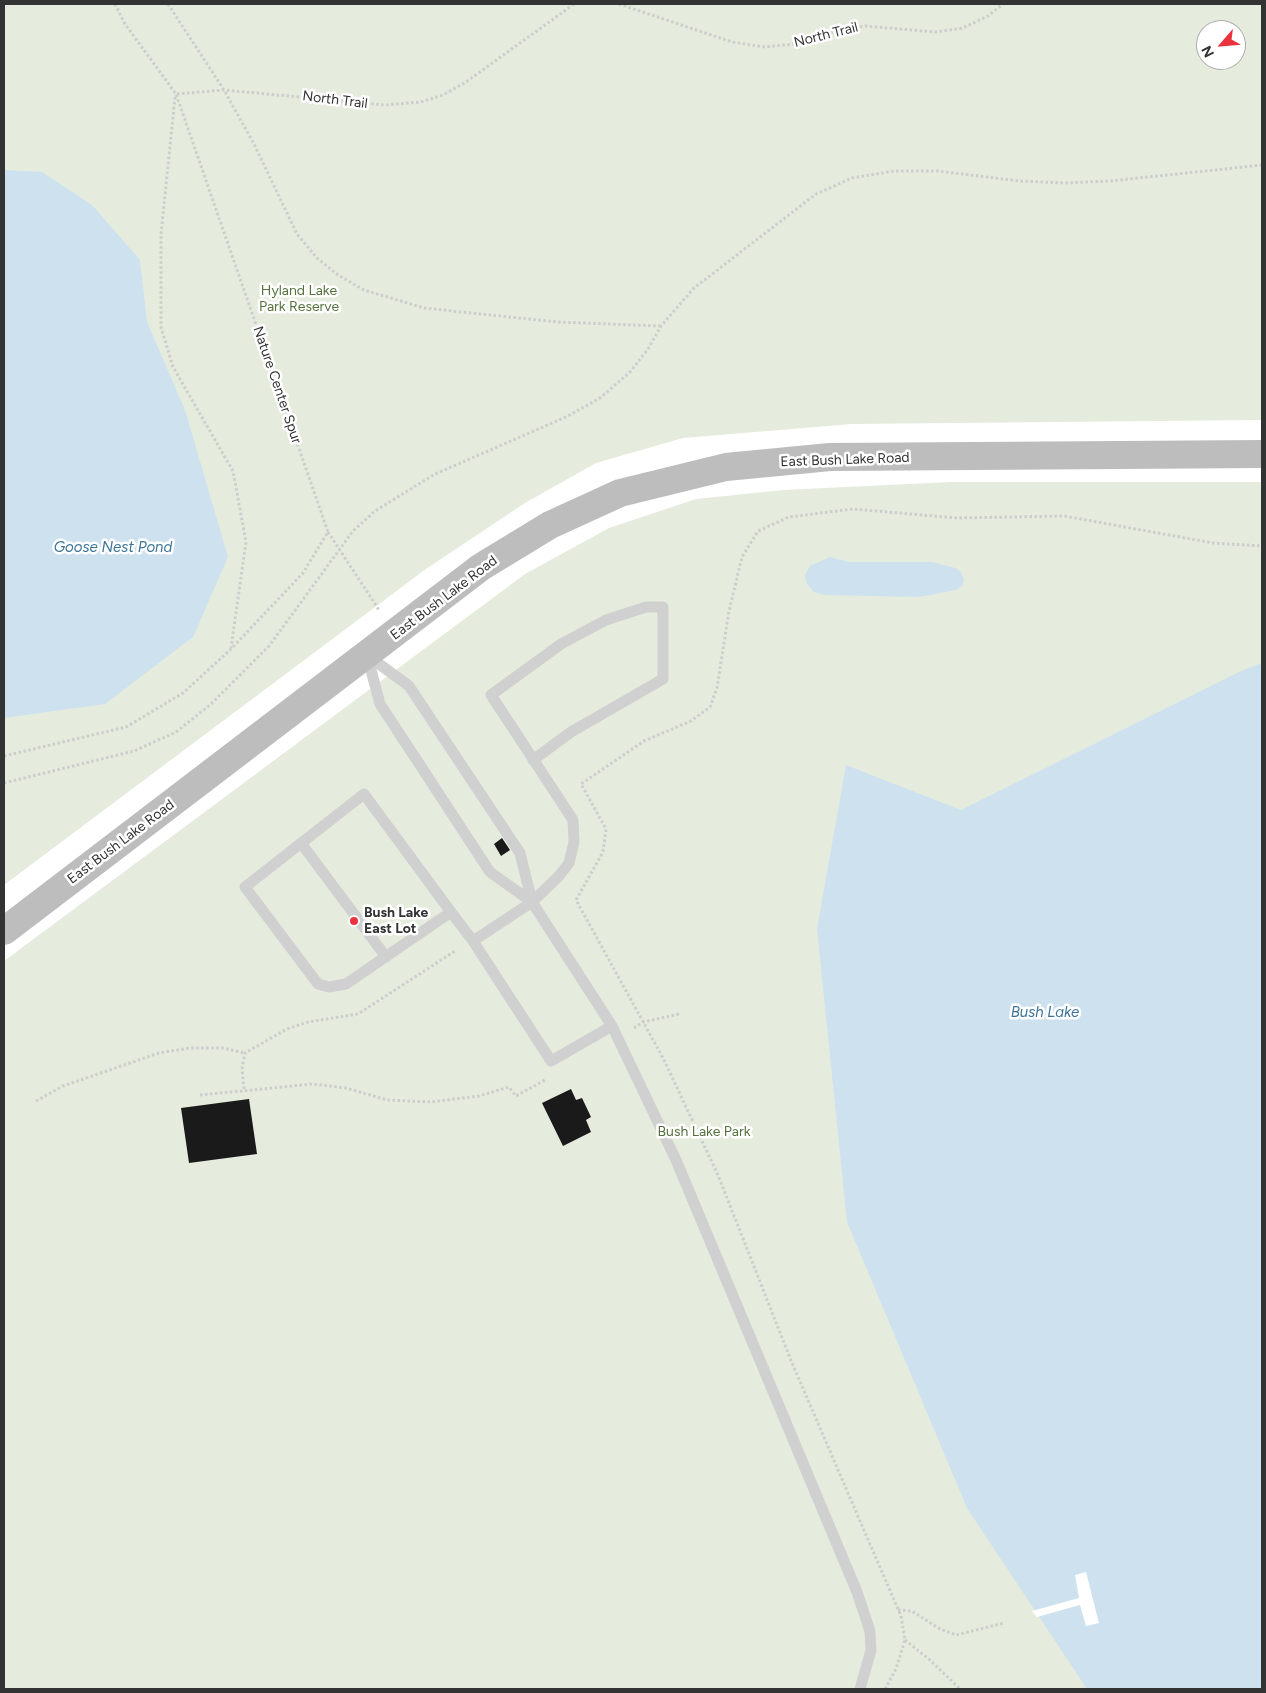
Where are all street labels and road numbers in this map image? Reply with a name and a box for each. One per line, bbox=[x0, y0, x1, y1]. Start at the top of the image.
street label: North Trail bbox=[792, 19, 860, 51]
street label: North Trail bbox=[301, 88, 369, 112]
street label: Nature Center Spur bbox=[249, 324, 305, 446]
street label: East Bush Lake Road bbox=[780, 449, 910, 471]
street label: East Bush Lake Road bbox=[387, 552, 501, 644]
street label: East Bush Lake Road bbox=[64, 796, 178, 888]

